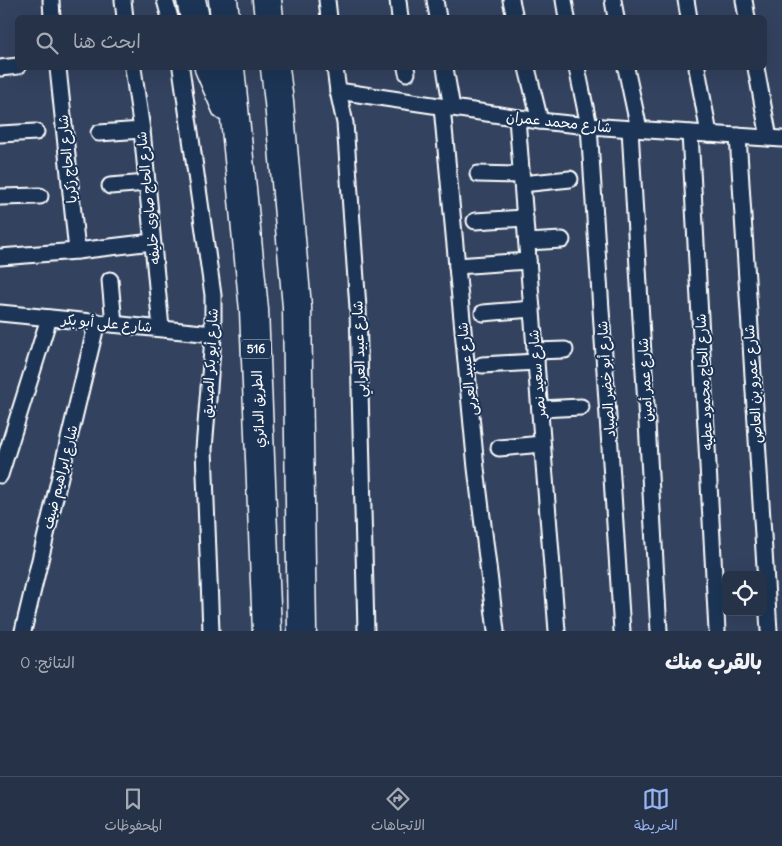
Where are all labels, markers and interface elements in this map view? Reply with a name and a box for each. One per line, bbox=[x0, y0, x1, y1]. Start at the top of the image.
search box bbox=[15, 15, 767, 70]
icon: search bbox=[33, 29, 61, 57]
text: ابحث هنا bbox=[73, 29, 141, 53]
street label: شارع محمد عمران bbox=[505, 108, 613, 137]
street label: شارع الحاج زكريا bbox=[53, 114, 82, 204]
street label: شارع الحاج صاوى خليفه bbox=[132, 130, 165, 265]
street label: شارع عبيد العرابي bbox=[348, 300, 374, 398]
street label: شارع أبو بكر الصديق bbox=[198, 308, 223, 418]
street label: شارع على أبو بكر bbox=[60, 310, 153, 337]
street label: شارع الحاج محمود عطيه bbox=[691, 313, 718, 451]
street label: شارع أبو خضر الصياد bbox=[593, 320, 620, 438]
street label: شارع عبيد العربى bbox=[453, 321, 482, 417]
street label: شارع عمرو بن العاص bbox=[740, 324, 767, 444]
street label: شارع سعيد نصر bbox=[524, 329, 551, 420]
street label: شارع عمر أمين bbox=[634, 337, 657, 422]
road number: 516 bbox=[241, 339, 271, 358]
street label: الطريق الدائري bbox=[248, 370, 270, 448]
street label: شارع ابراهيم ضيف bbox=[38, 423, 84, 531]
map controls bbox=[722, 571, 767, 616]
button: locate bbox=[722, 571, 767, 616]
text: بالقرب منك bbox=[665, 648, 762, 675]
text: النتائج: 0 bbox=[20, 652, 75, 672]
tab: المحفوظات bbox=[104, 785, 162, 838]
tab: الاتجاهات bbox=[371, 785, 425, 838]
tab: الخريطة bbox=[634, 785, 678, 838]

